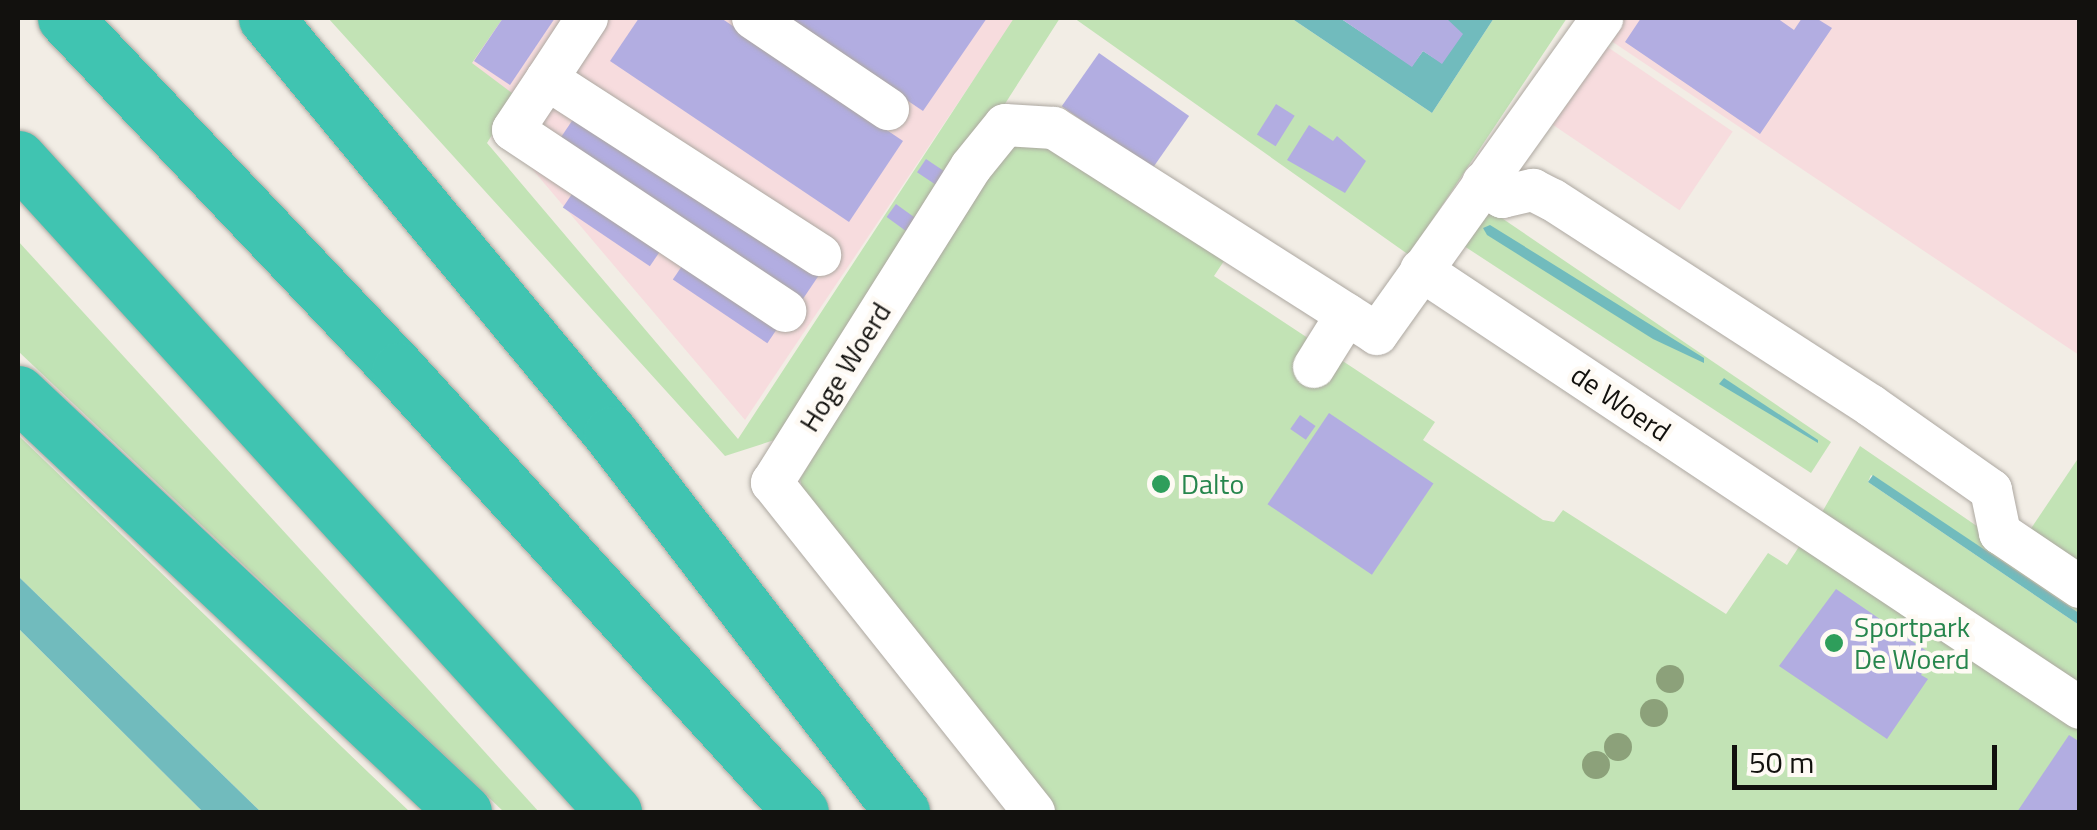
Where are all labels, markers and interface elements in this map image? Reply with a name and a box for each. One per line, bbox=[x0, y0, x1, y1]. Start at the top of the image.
street label: Hoge Woerd bbox=[792, 296, 898, 438]
street label: de Woerd bbox=[1565, 358, 1677, 448]
place label: Dalto bbox=[1181, 467, 1244, 501]
marker: Dalto bbox=[1150, 473, 1172, 495]
place label: Sportpark De Woerd bbox=[1854, 610, 1970, 676]
marker: Sportpark De Woerd bbox=[1823, 632, 1845, 654]
scale bar bbox=[1737, 725, 2002, 787]
text: 50 m bbox=[1749, 739, 1814, 785]

